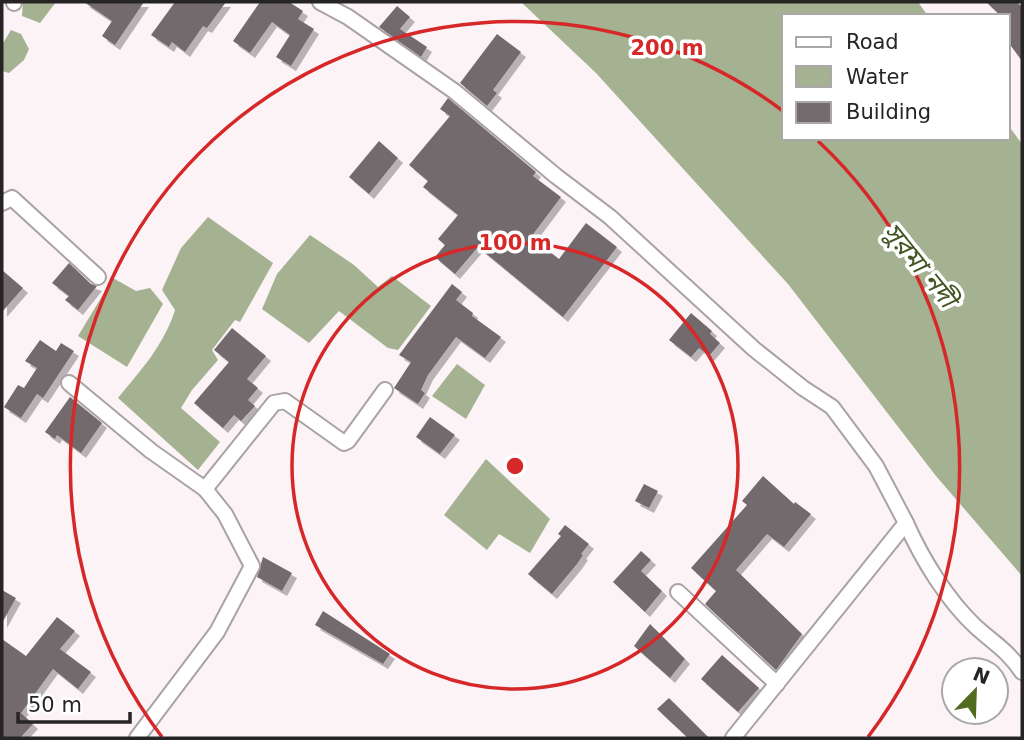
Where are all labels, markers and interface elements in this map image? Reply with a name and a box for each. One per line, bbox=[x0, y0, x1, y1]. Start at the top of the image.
legend bbox=[782, 14, 1010, 140]
text: Road bbox=[846, 30, 899, 54]
text: 200 m bbox=[630, 36, 704, 60]
text: Water bbox=[846, 65, 908, 89]
text: Building bbox=[846, 100, 931, 124]
water label: সুরমা নদী bbox=[877, 217, 966, 317]
text: 100 m bbox=[478, 231, 552, 255]
centre of rings bbox=[503, 454, 527, 478]
north arrow bbox=[940, 656, 1010, 726]
text: N bbox=[970, 662, 993, 689]
scale bar bbox=[18, 680, 130, 724]
text: 50 m bbox=[28, 693, 82, 717]

